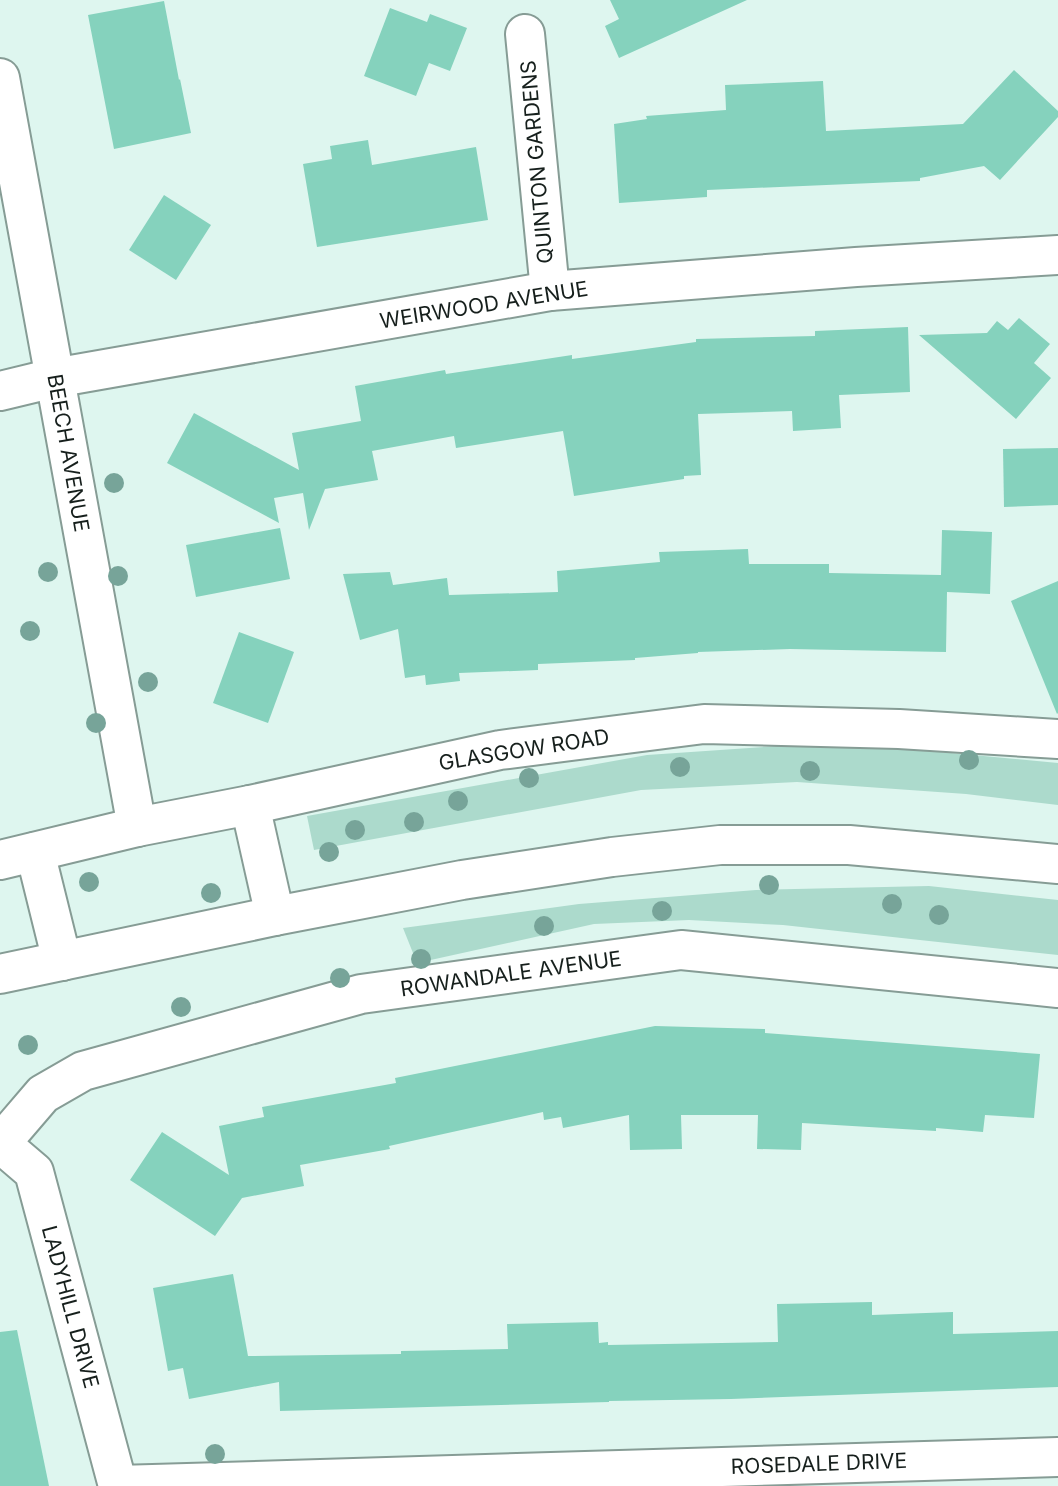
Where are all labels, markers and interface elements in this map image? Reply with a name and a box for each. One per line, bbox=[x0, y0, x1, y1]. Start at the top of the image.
street label: QUINTON GARDENS bbox=[515, 59, 558, 265]
street label: WEIRWOOD AVENUE bbox=[378, 276, 590, 333]
street label: BEECH AVENUE bbox=[42, 372, 95, 534]
street label: GLASGOW ROAD bbox=[437, 724, 611, 775]
street label: ROWANDALE AVENUE bbox=[399, 946, 623, 1001]
street label: LADYHILL DRIVE bbox=[37, 1223, 104, 1391]
street label: ROSEDALE DRIVE bbox=[730, 1448, 908, 1479]

